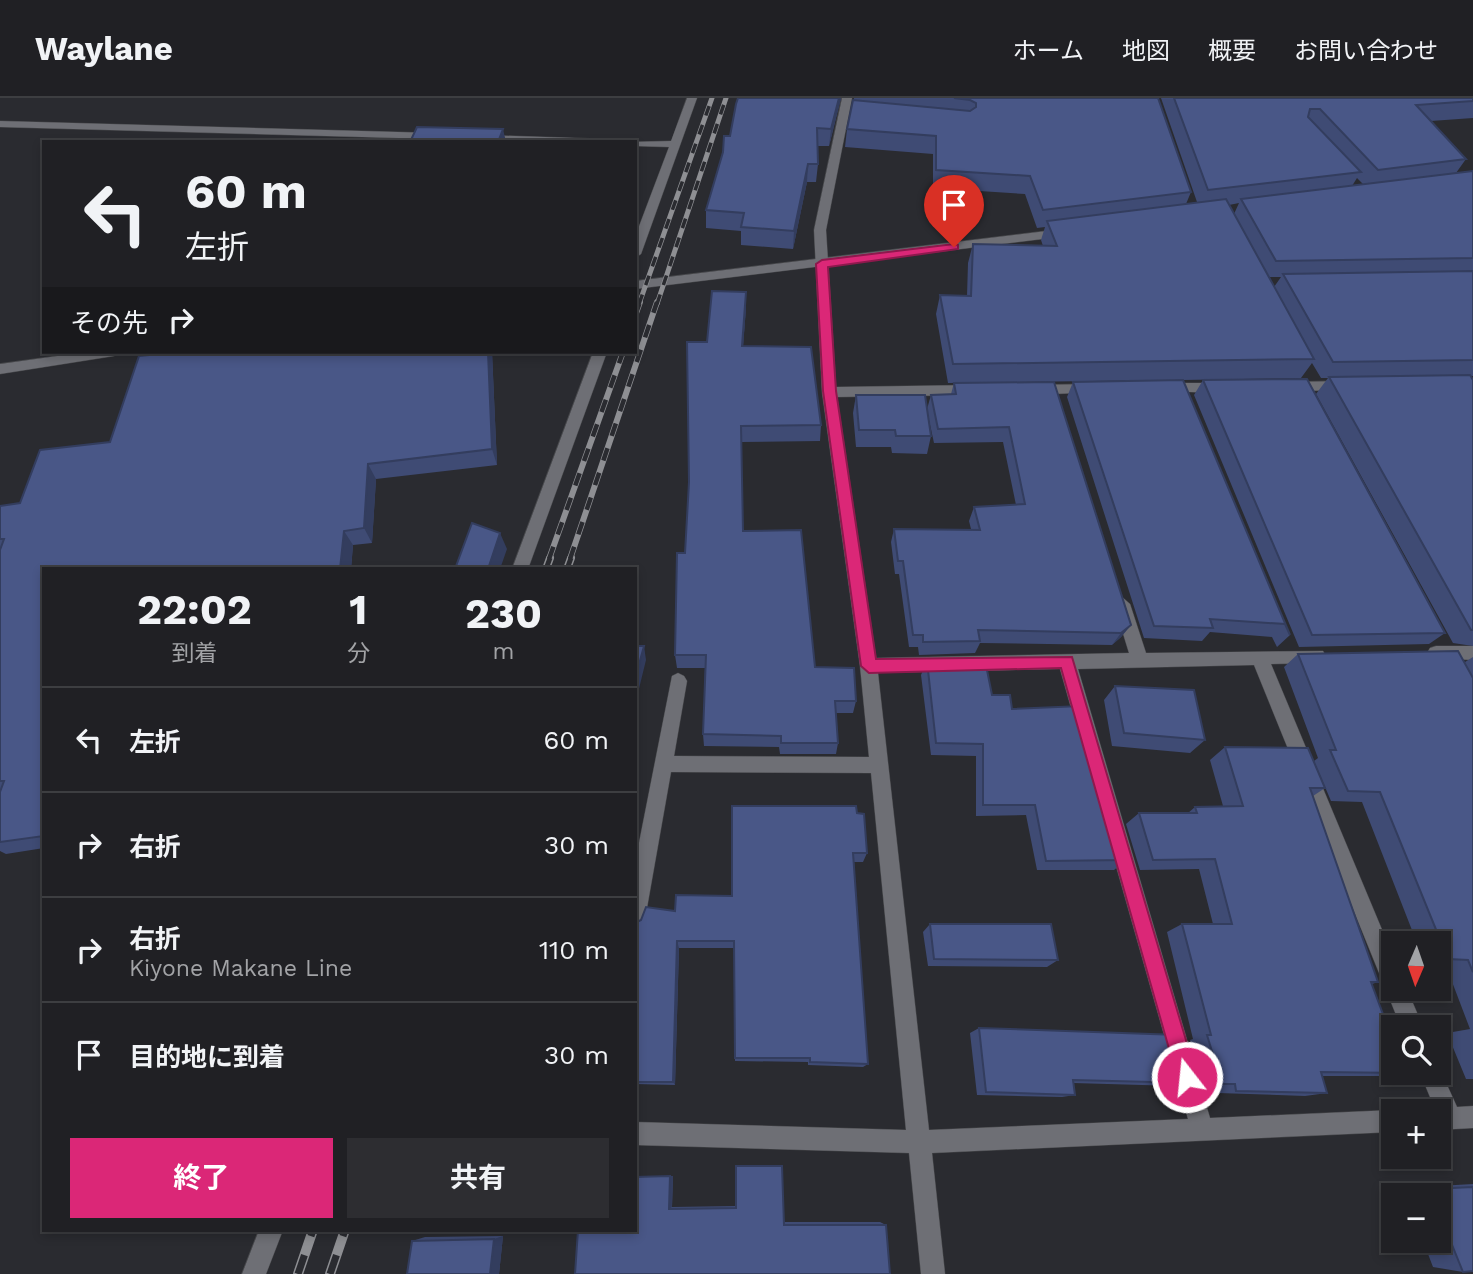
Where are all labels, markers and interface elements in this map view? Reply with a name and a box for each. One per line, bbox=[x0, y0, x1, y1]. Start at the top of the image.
text: Waylane bbox=[35, 29, 173, 68]
text: ホーム bbox=[1013, 37, 1084, 65]
text: 地図 bbox=[1122, 37, 1170, 65]
text: 概要 bbox=[1208, 37, 1256, 65]
text: お問い合わせ bbox=[1294, 37, 1438, 65]
text: 60 m bbox=[185, 162, 307, 220]
icon: left bbox=[70, 168, 161, 259]
pin bbox=[924, 175, 984, 247]
icon: arrive bbox=[935, 186, 973, 224]
text: 左折 bbox=[185, 228, 249, 266]
icon: right bbox=[162, 301, 200, 339]
text: その先 bbox=[70, 308, 148, 338]
text: 22:02 bbox=[137, 585, 252, 634]
text: 1 bbox=[349, 585, 367, 634]
text: 230 bbox=[465, 589, 542, 638]
text: m bbox=[492, 638, 514, 665]
text: 到着 bbox=[171, 640, 217, 667]
text: 分 bbox=[347, 640, 370, 667]
icon: left bbox=[70, 721, 108, 759]
text: 60 m bbox=[543, 725, 609, 755]
text: 左折 bbox=[129, 727, 181, 757]
icon: right bbox=[70, 826, 108, 864]
text: 30 m bbox=[544, 830, 609, 860]
text: 右折 bbox=[129, 832, 181, 862]
text: 右折 bbox=[129, 924, 181, 954]
icon: right bbox=[70, 931, 108, 969]
north arrow bbox=[1381, 931, 1451, 1001]
map controls bbox=[1381, 931, 1451, 1253]
text: 110 m bbox=[539, 935, 609, 965]
text: Kiyone Makane Line bbox=[129, 955, 352, 982]
button: search bbox=[1381, 1015, 1451, 1085]
icon: arrive bbox=[70, 1036, 108, 1074]
text: 30 m bbox=[544, 1040, 609, 1070]
position arrow bbox=[1150, 1040, 1224, 1114]
text: 目的地に到着 bbox=[129, 1042, 285, 1072]
button: + bbox=[1381, 1099, 1451, 1169]
button: 終了 bbox=[70, 1138, 333, 1218]
button: 共有 bbox=[347, 1138, 609, 1218]
button: − bbox=[1381, 1183, 1451, 1253]

